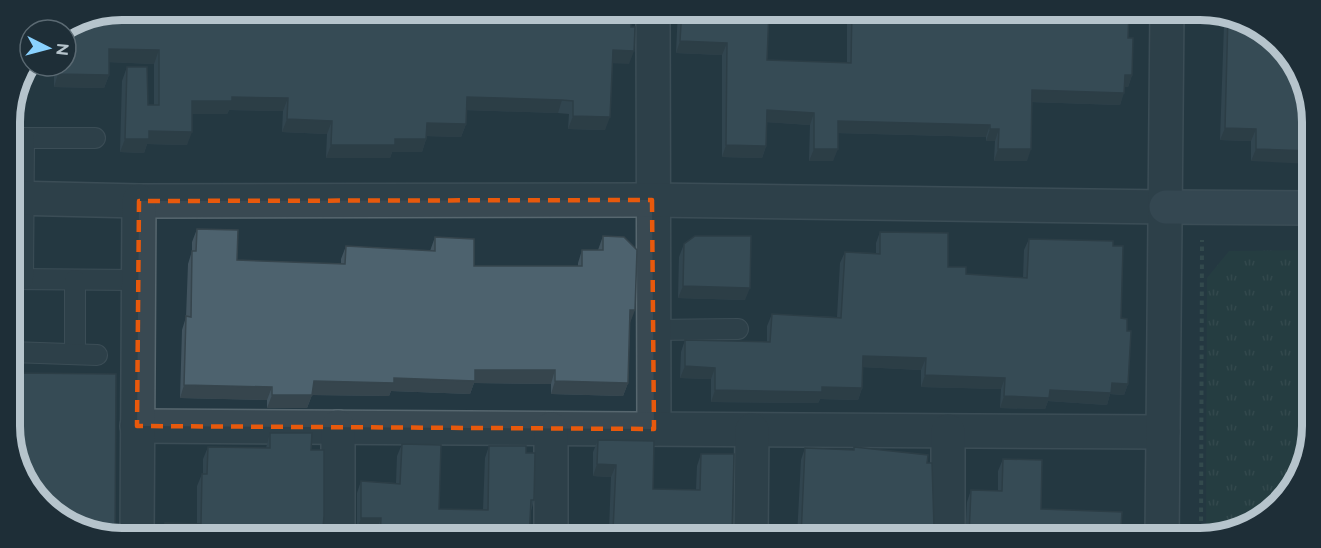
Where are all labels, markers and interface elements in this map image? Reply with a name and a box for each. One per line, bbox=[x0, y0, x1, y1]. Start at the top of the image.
north arrow bbox=[18, 18, 78, 78]
text: N bbox=[52, 42, 73, 57]

